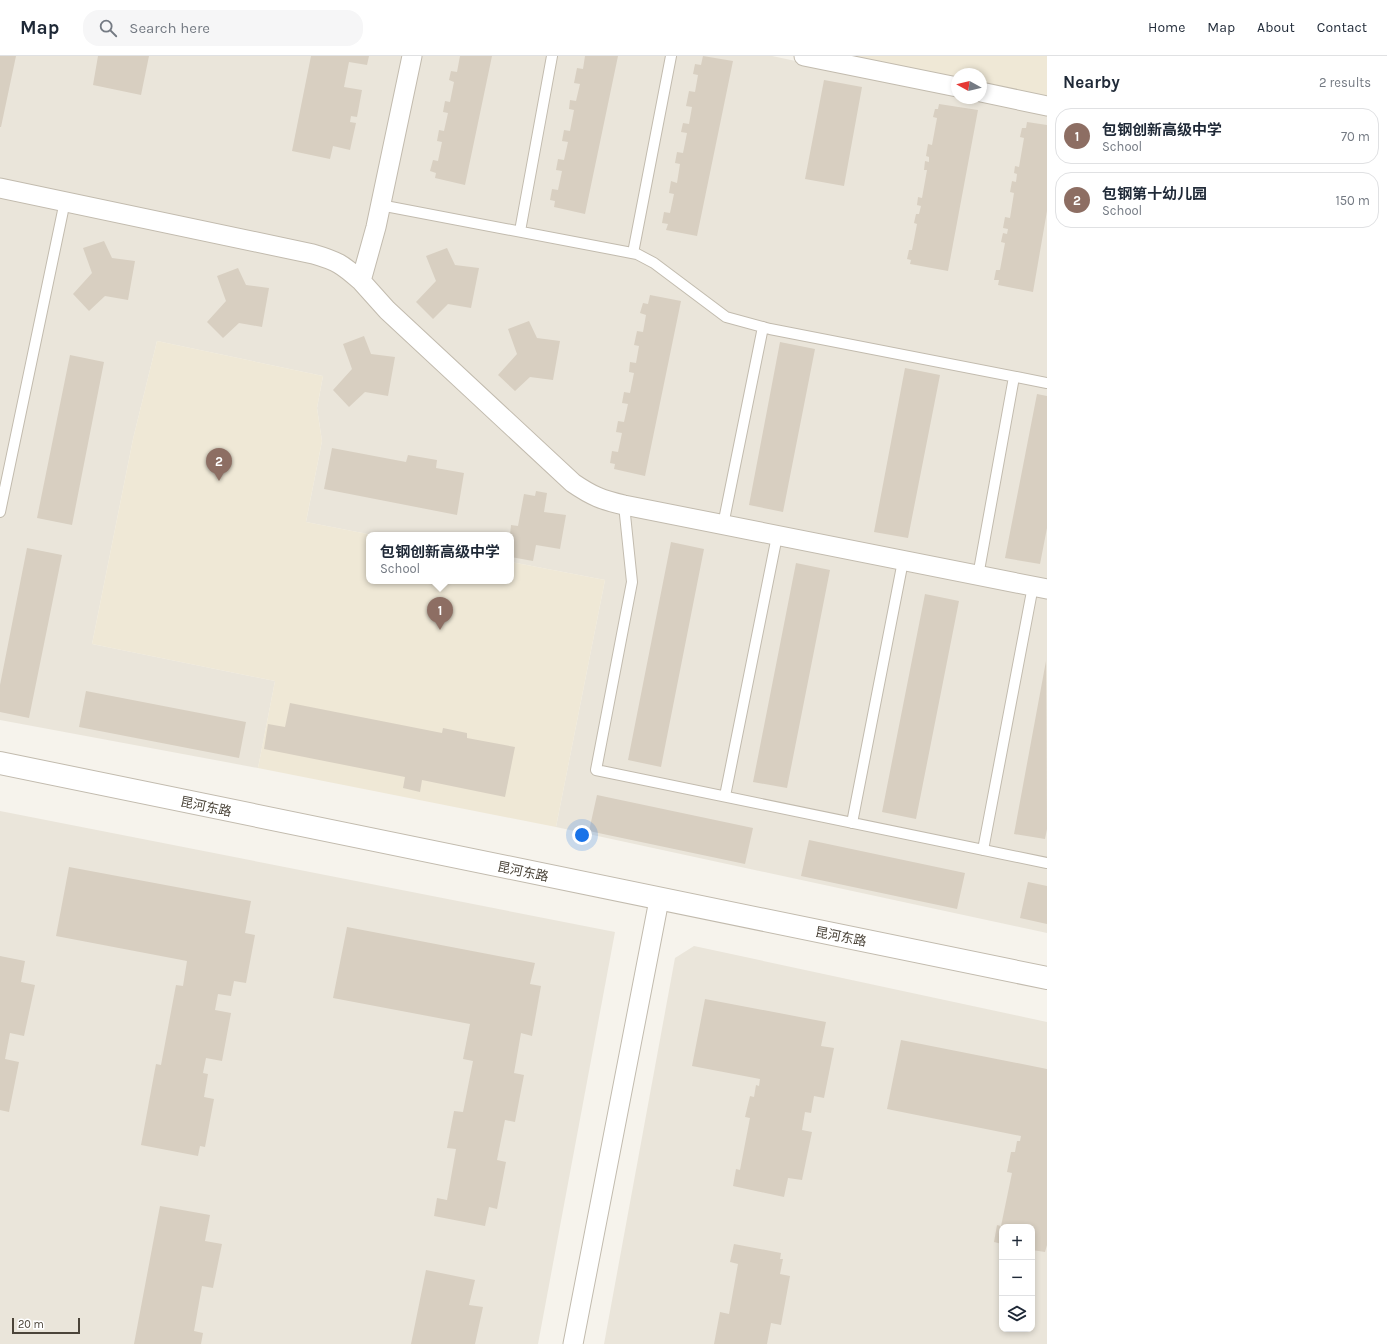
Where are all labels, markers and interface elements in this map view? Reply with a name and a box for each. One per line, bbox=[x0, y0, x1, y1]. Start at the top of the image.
search box bbox=[83, 10, 363, 46]
text: Map bbox=[20, 17, 59, 39]
icon: search bbox=[97, 17, 119, 39]
text: Search here bbox=[129, 19, 210, 37]
text: Home bbox=[1148, 19, 1185, 36]
text: Map bbox=[1207, 19, 1235, 36]
text: About bbox=[1257, 19, 1295, 36]
text: Contact bbox=[1317, 19, 1367, 36]
north arrow bbox=[951, 68, 987, 104]
text: Nearby bbox=[1063, 72, 1120, 92]
text: 2 results bbox=[1319, 75, 1371, 90]
text: 包钢创新高级中学 bbox=[1102, 121, 1222, 139]
text: 1 bbox=[1075, 129, 1079, 144]
text: 70 m bbox=[1341, 129, 1370, 144]
text: School bbox=[1102, 139, 1142, 154]
text: 包钢第十幼儿园 bbox=[1102, 185, 1207, 203]
text: 2 bbox=[1073, 193, 1081, 208]
text: 150 m bbox=[1335, 193, 1370, 208]
text: School bbox=[1102, 203, 1142, 218]
pin: 2 bbox=[206, 448, 232, 481]
popup bbox=[366, 532, 514, 584]
text: 包钢创新高级中学 bbox=[380, 543, 500, 561]
text: School bbox=[380, 561, 420, 576]
pin: 1 bbox=[427, 597, 453, 630]
street label: 昆河东路 bbox=[179, 794, 233, 819]
your location bbox=[572, 825, 592, 845]
street label: 昆河东路 bbox=[496, 859, 550, 884]
street label: 昆河东路 bbox=[814, 924, 868, 949]
map controls bbox=[999, 1224, 1035, 1332]
button: + bbox=[999, 1224, 1035, 1260]
button: − bbox=[999, 1260, 1035, 1296]
button: layers bbox=[999, 1296, 1035, 1332]
scale bar bbox=[12, 1316, 80, 1335]
text: 20 m bbox=[18, 1318, 44, 1331]

